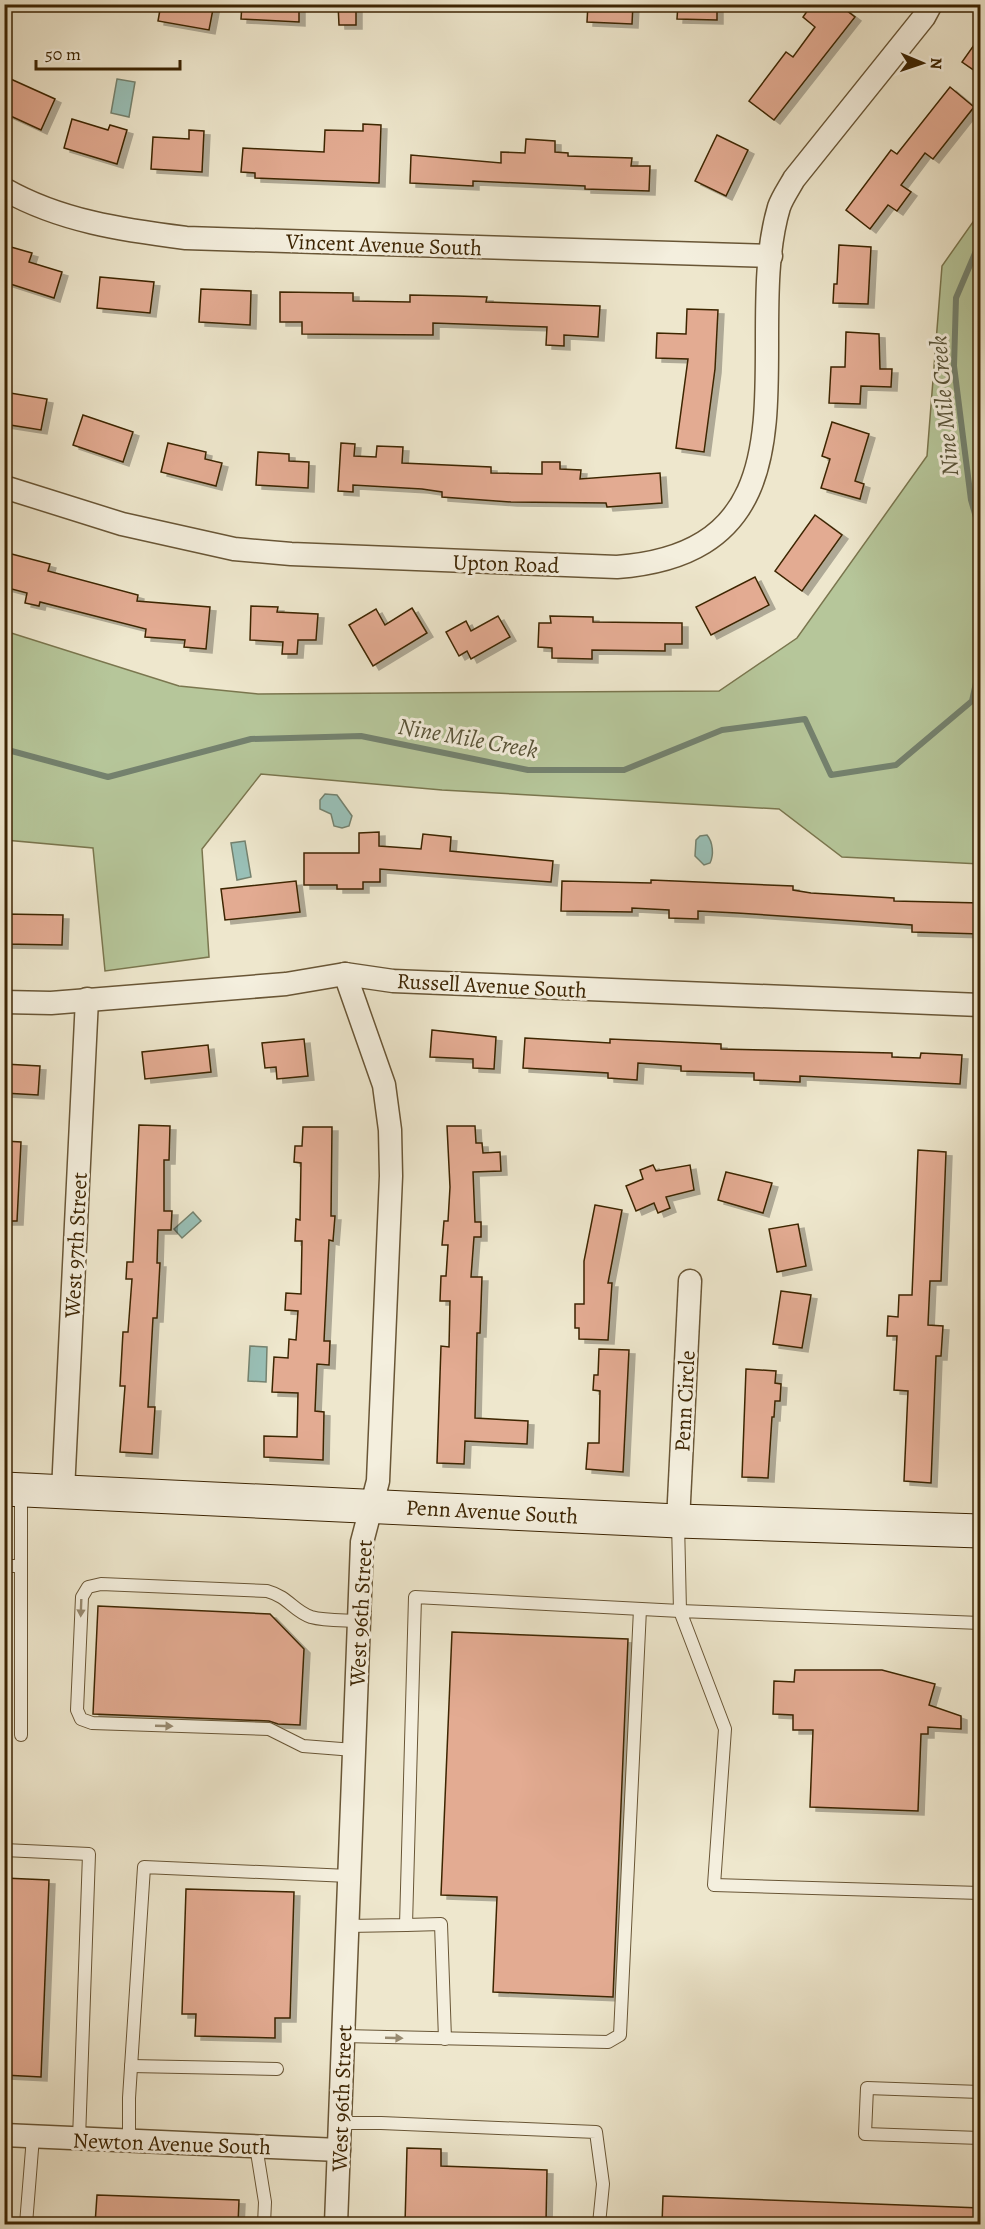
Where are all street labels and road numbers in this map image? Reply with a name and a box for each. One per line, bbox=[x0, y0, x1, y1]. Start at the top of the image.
street label: Vincent Avenue South bbox=[284, 227, 483, 263]
street label: Upton Road bbox=[452, 547, 560, 581]
street label: Russell Avenue South bbox=[396, 966, 588, 1006]
street label: West 97th Street bbox=[57, 1171, 95, 1320]
street label: Penn Circle bbox=[667, 1349, 703, 1453]
street label: Penn Avenue South bbox=[405, 1493, 579, 1532]
street label: West 96th Street bbox=[342, 1539, 380, 1688]
street label: West 96th Street bbox=[324, 2024, 360, 2173]
street label: Newton Avenue South bbox=[72, 2126, 272, 2162]

